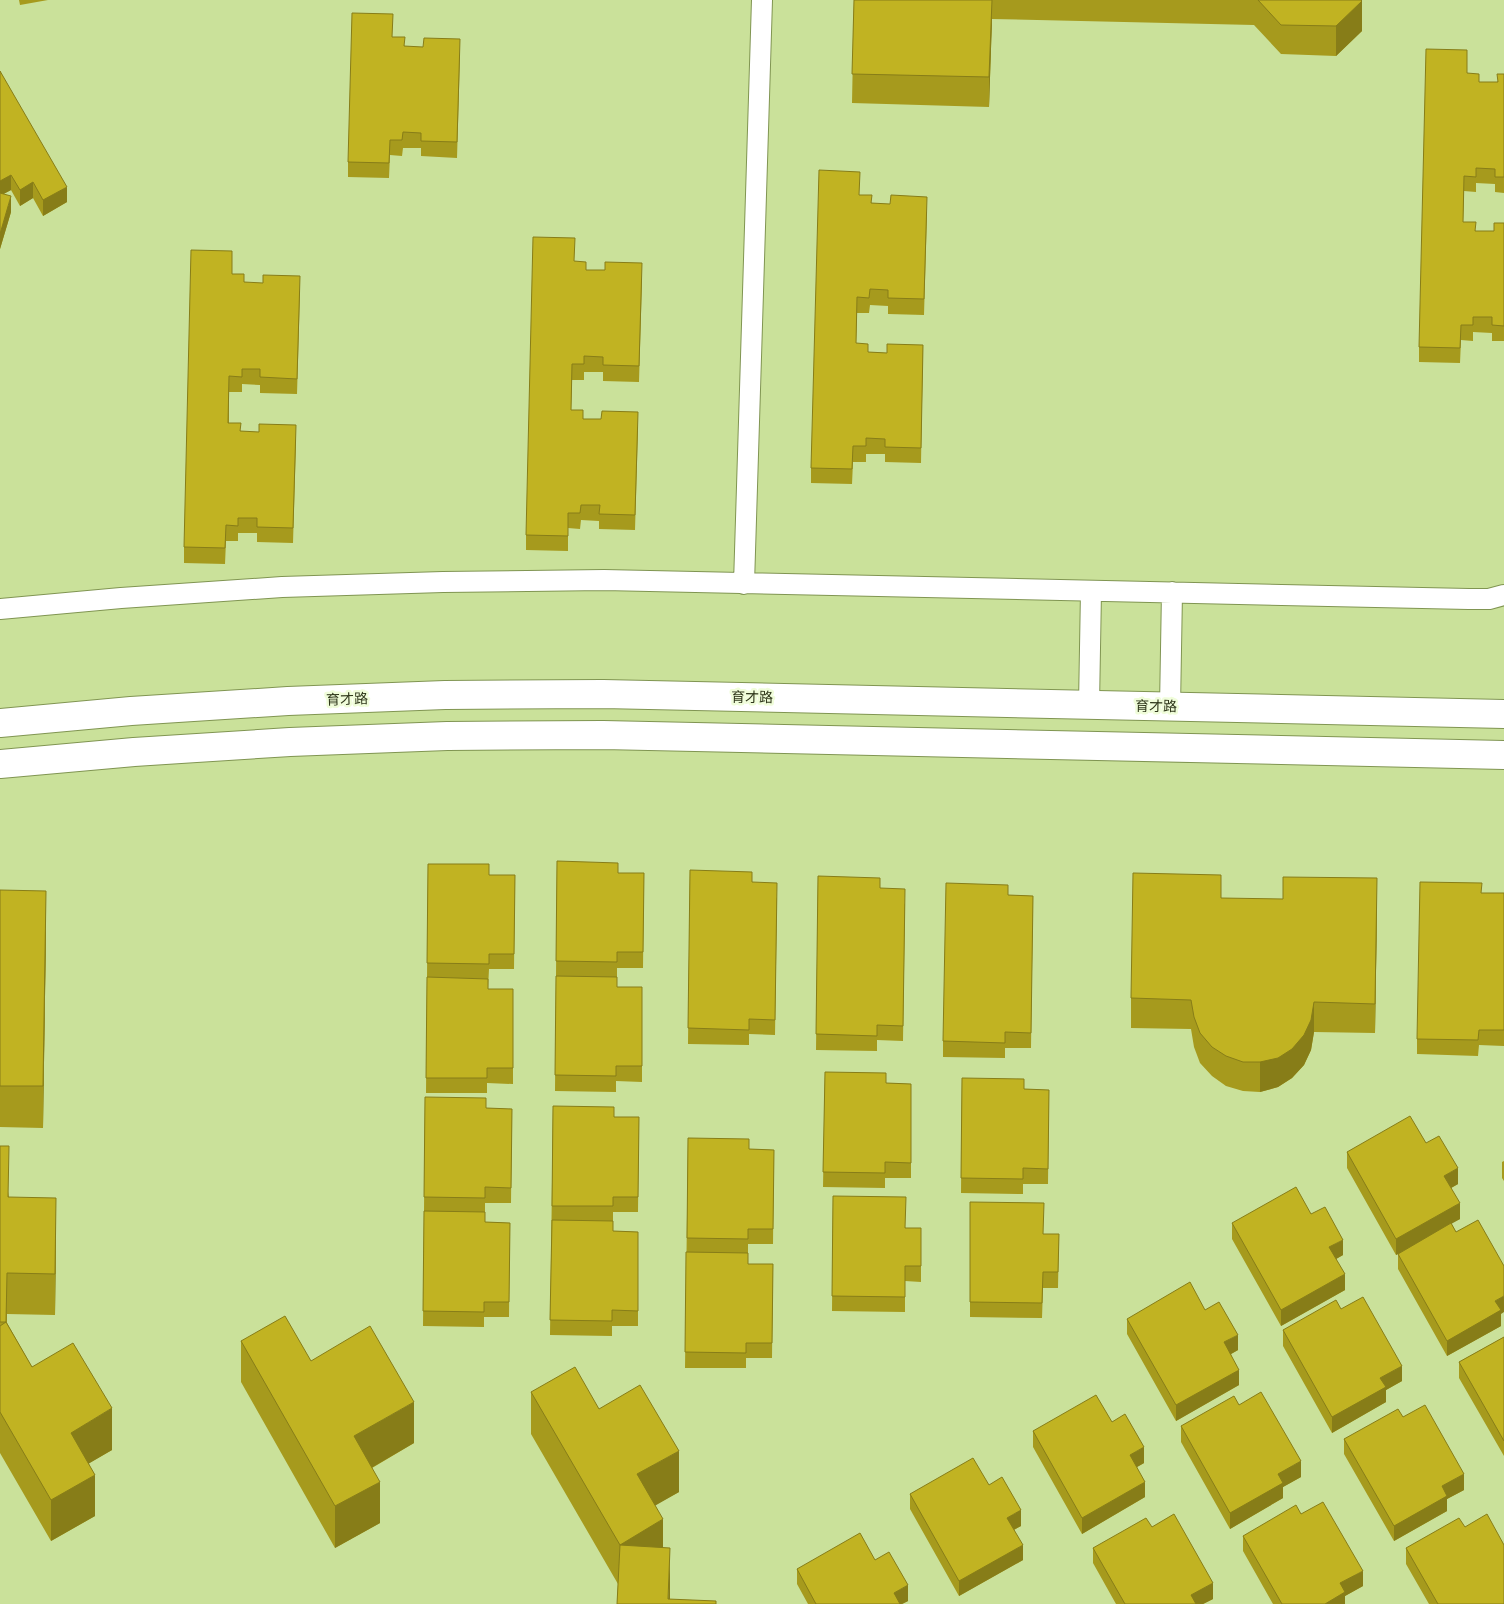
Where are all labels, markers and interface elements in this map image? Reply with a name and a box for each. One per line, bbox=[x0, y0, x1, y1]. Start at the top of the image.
street label: 育才路 bbox=[731, 688, 773, 706]
street label: 育才路 bbox=[326, 689, 368, 709]
street label: 育才路 bbox=[1135, 697, 1177, 715]

